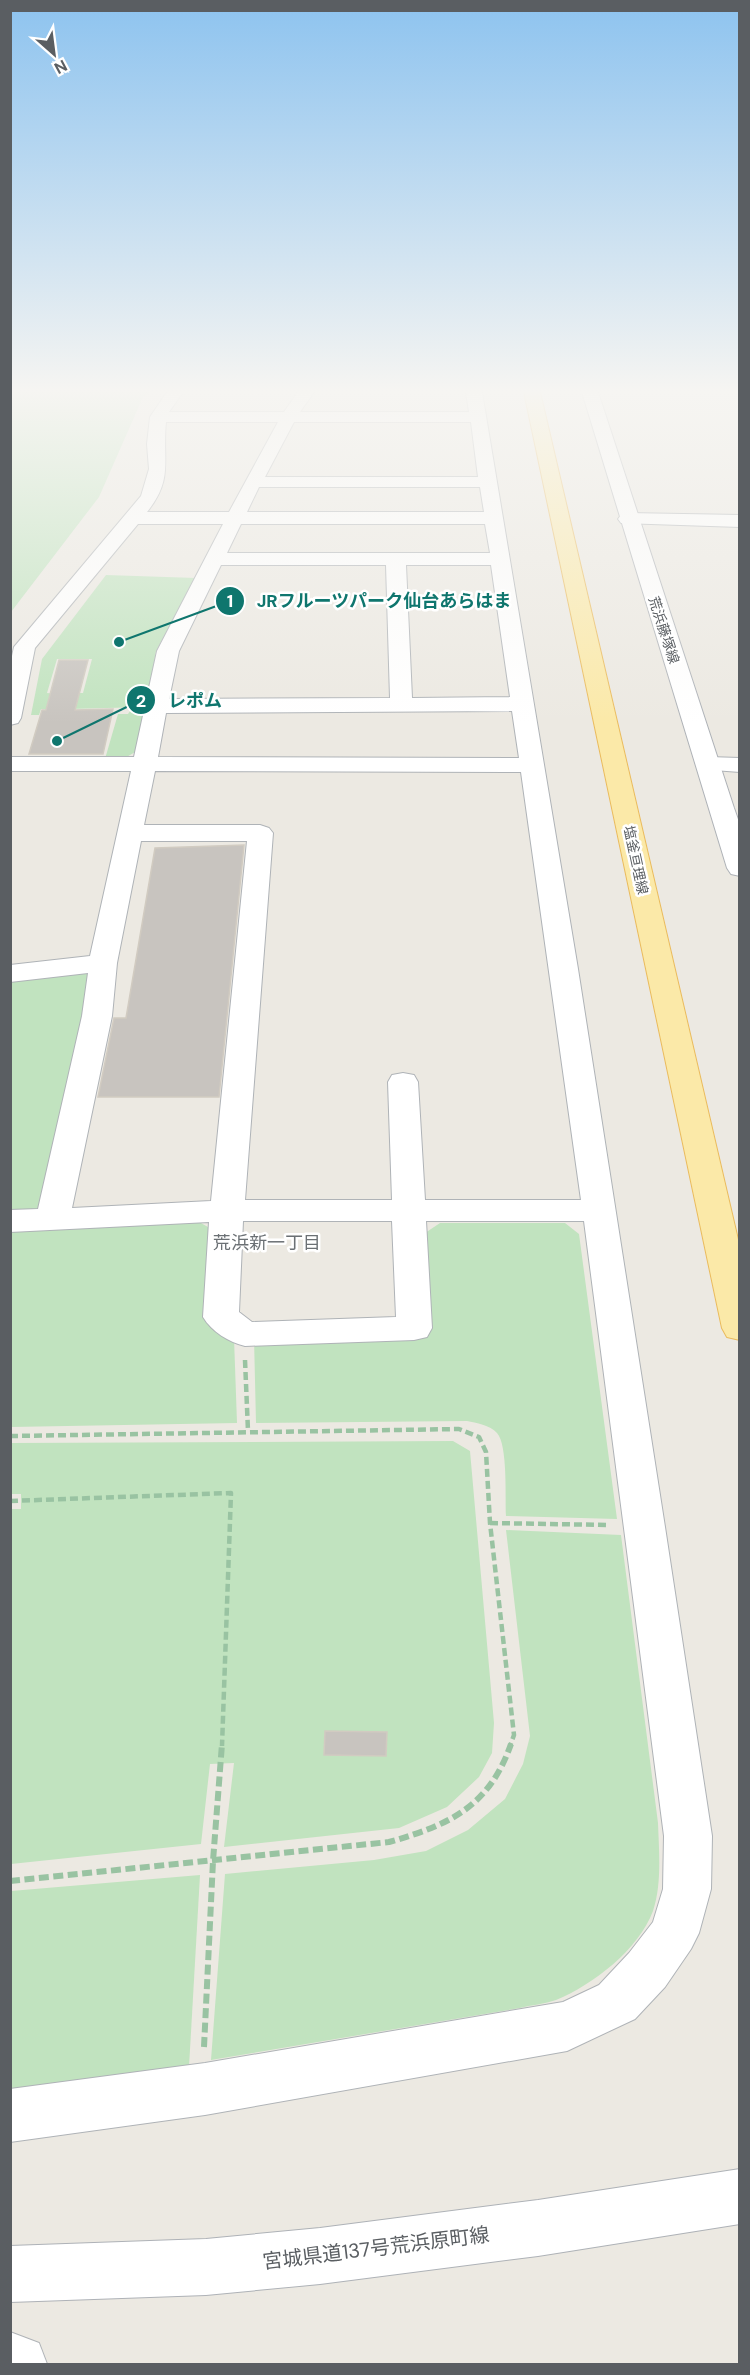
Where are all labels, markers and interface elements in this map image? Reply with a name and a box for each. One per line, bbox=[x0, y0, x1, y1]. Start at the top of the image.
north arrow bbox=[24, 24, 84, 84]
text: N bbox=[51, 55, 71, 79]
callout: JRフルーツパーク仙台あらはま bbox=[215, 583, 524, 619]
text: 1 bbox=[227, 589, 233, 613]
text: JRフルーツパーク仙台あらはま bbox=[257, 589, 511, 613]
street label: 荒浜藤塚線 bbox=[645, 594, 683, 666]
callout: レポム bbox=[126, 682, 234, 718]
text: 2 bbox=[136, 689, 146, 713]
text: レポム bbox=[168, 689, 222, 713]
street label: 塩釜亘理線 bbox=[620, 824, 652, 896]
district label: 荒浜新一丁目 bbox=[213, 1231, 321, 1255]
street label: 宮城県道137号荒浜原町線 bbox=[261, 2221, 491, 2275]

